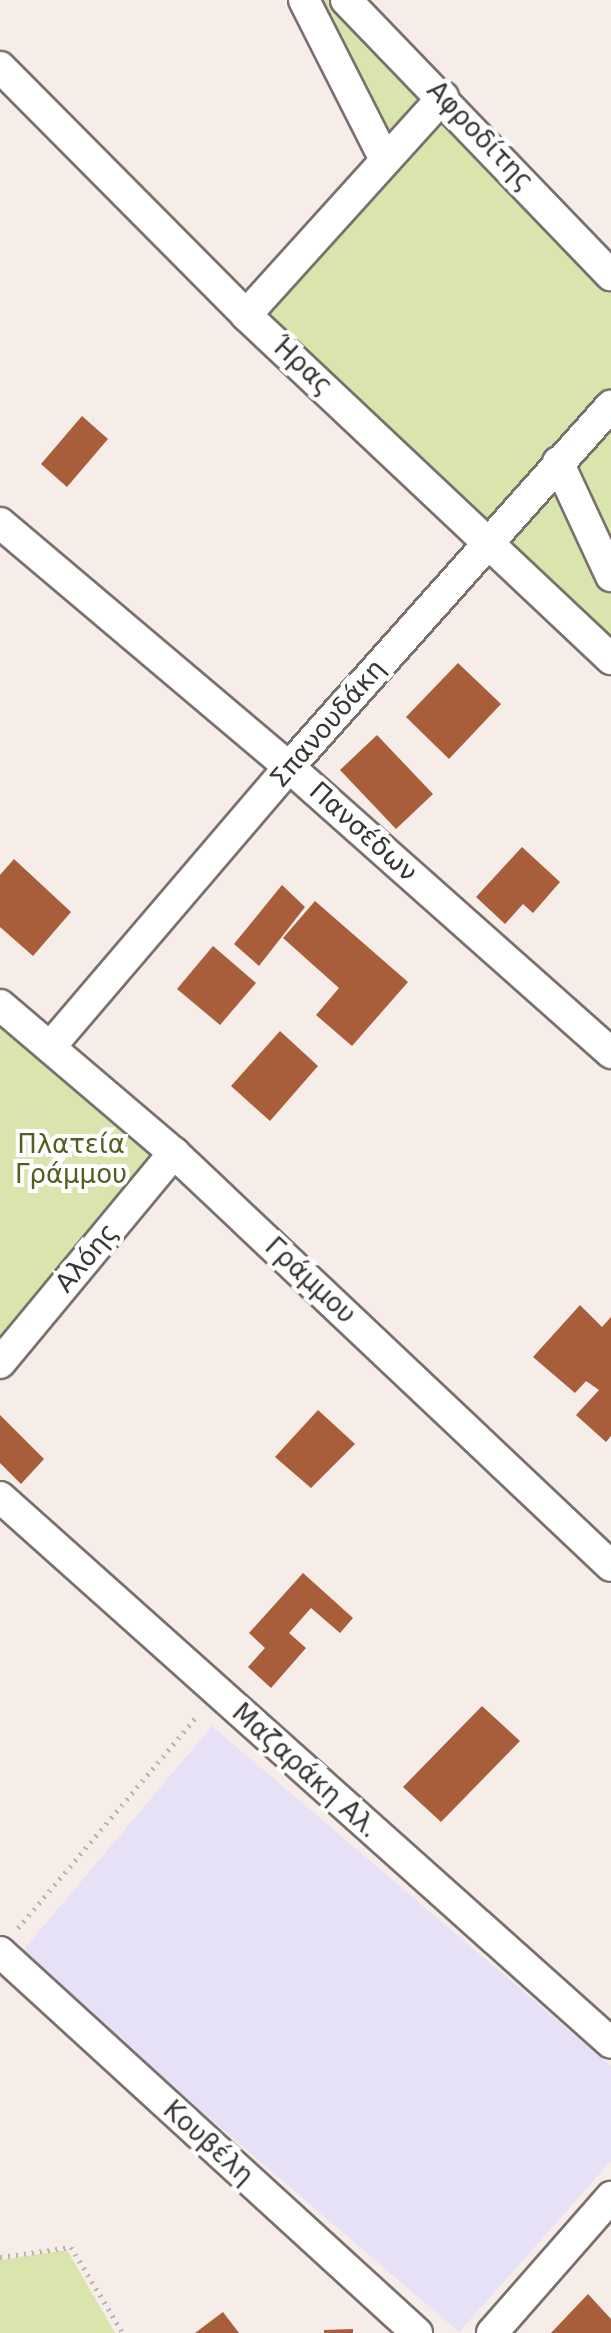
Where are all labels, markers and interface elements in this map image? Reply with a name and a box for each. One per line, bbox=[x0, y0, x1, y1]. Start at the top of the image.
street label: Αφροδίτης bbox=[420, 75, 540, 197]
street label: Ήρας bbox=[265, 330, 339, 402]
street label: Σπανουδάκη bbox=[264, 654, 392, 794]
street label: Πανσέδων bbox=[303, 776, 423, 888]
park label: Πλατεία Γράμμου bbox=[15, 1129, 127, 1190]
street label: Αλόης bbox=[49, 1217, 125, 1299]
street label: Γράμμου bbox=[258, 1231, 362, 1331]
street label: Μαζαράκη Αλ. bbox=[225, 1697, 385, 1845]
street label: Κουβέλη bbox=[156, 2094, 260, 2192]

